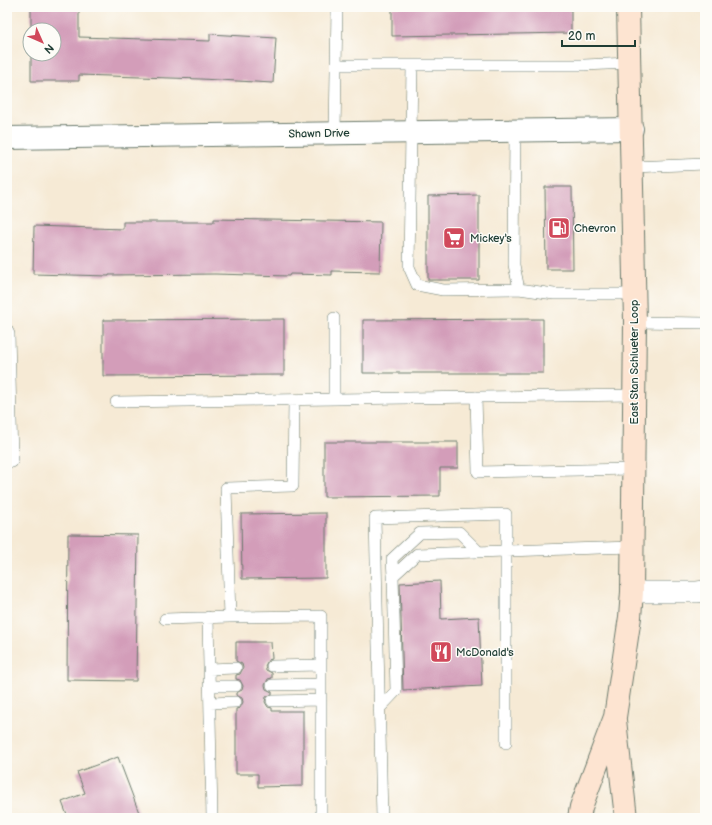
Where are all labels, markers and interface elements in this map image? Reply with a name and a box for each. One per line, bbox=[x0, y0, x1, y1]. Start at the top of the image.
north arrow bbox=[22, 22, 62, 62]
scale bar bbox=[562, 22, 635, 48]
text: 20 m bbox=[568, 29, 595, 44]
text: N bbox=[41, 41, 56, 56]
street label: Shawn Drive bbox=[288, 126, 350, 141]
fuel station icon: Chevron bbox=[546, 215, 572, 241]
place label: Chevron bbox=[574, 222, 616, 235]
supermarket icon: Mickey's bbox=[441, 225, 467, 251]
place label: Mickey's bbox=[470, 232, 512, 245]
street label: East Stan Schlueter Loop bbox=[628, 299, 641, 425]
restaurant icon: McDonald's bbox=[428, 639, 454, 665]
place label: McDonald's bbox=[456, 646, 514, 659]

